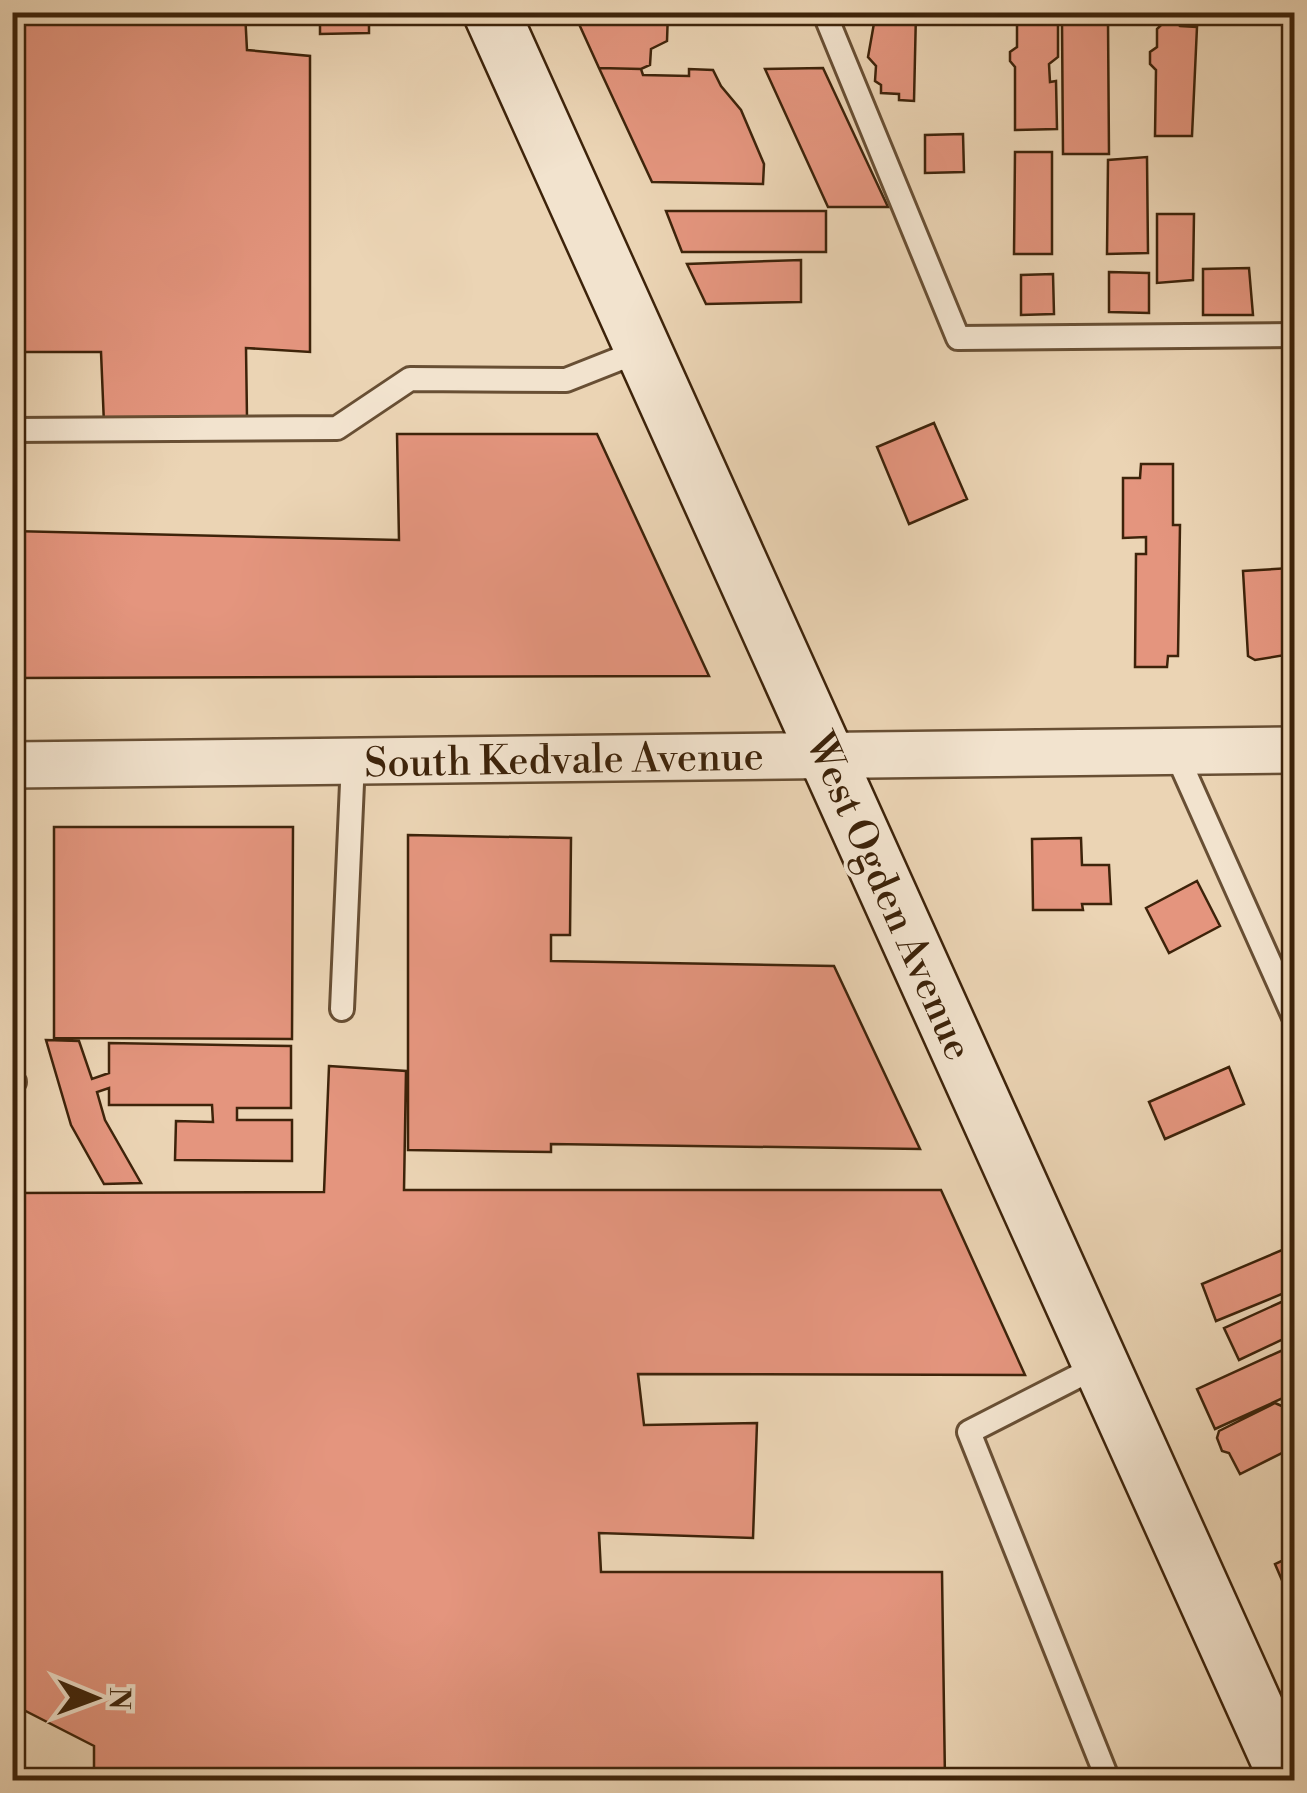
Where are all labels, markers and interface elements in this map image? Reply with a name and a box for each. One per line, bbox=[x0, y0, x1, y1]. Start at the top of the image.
street label: West Ogden Avenue bbox=[792, 724, 983, 1069]
street label: South Kedvale Avenue bbox=[364, 733, 764, 789]
north arrow bbox=[45, 1648, 145, 1748]
text: N bbox=[101, 1687, 136, 1710]

